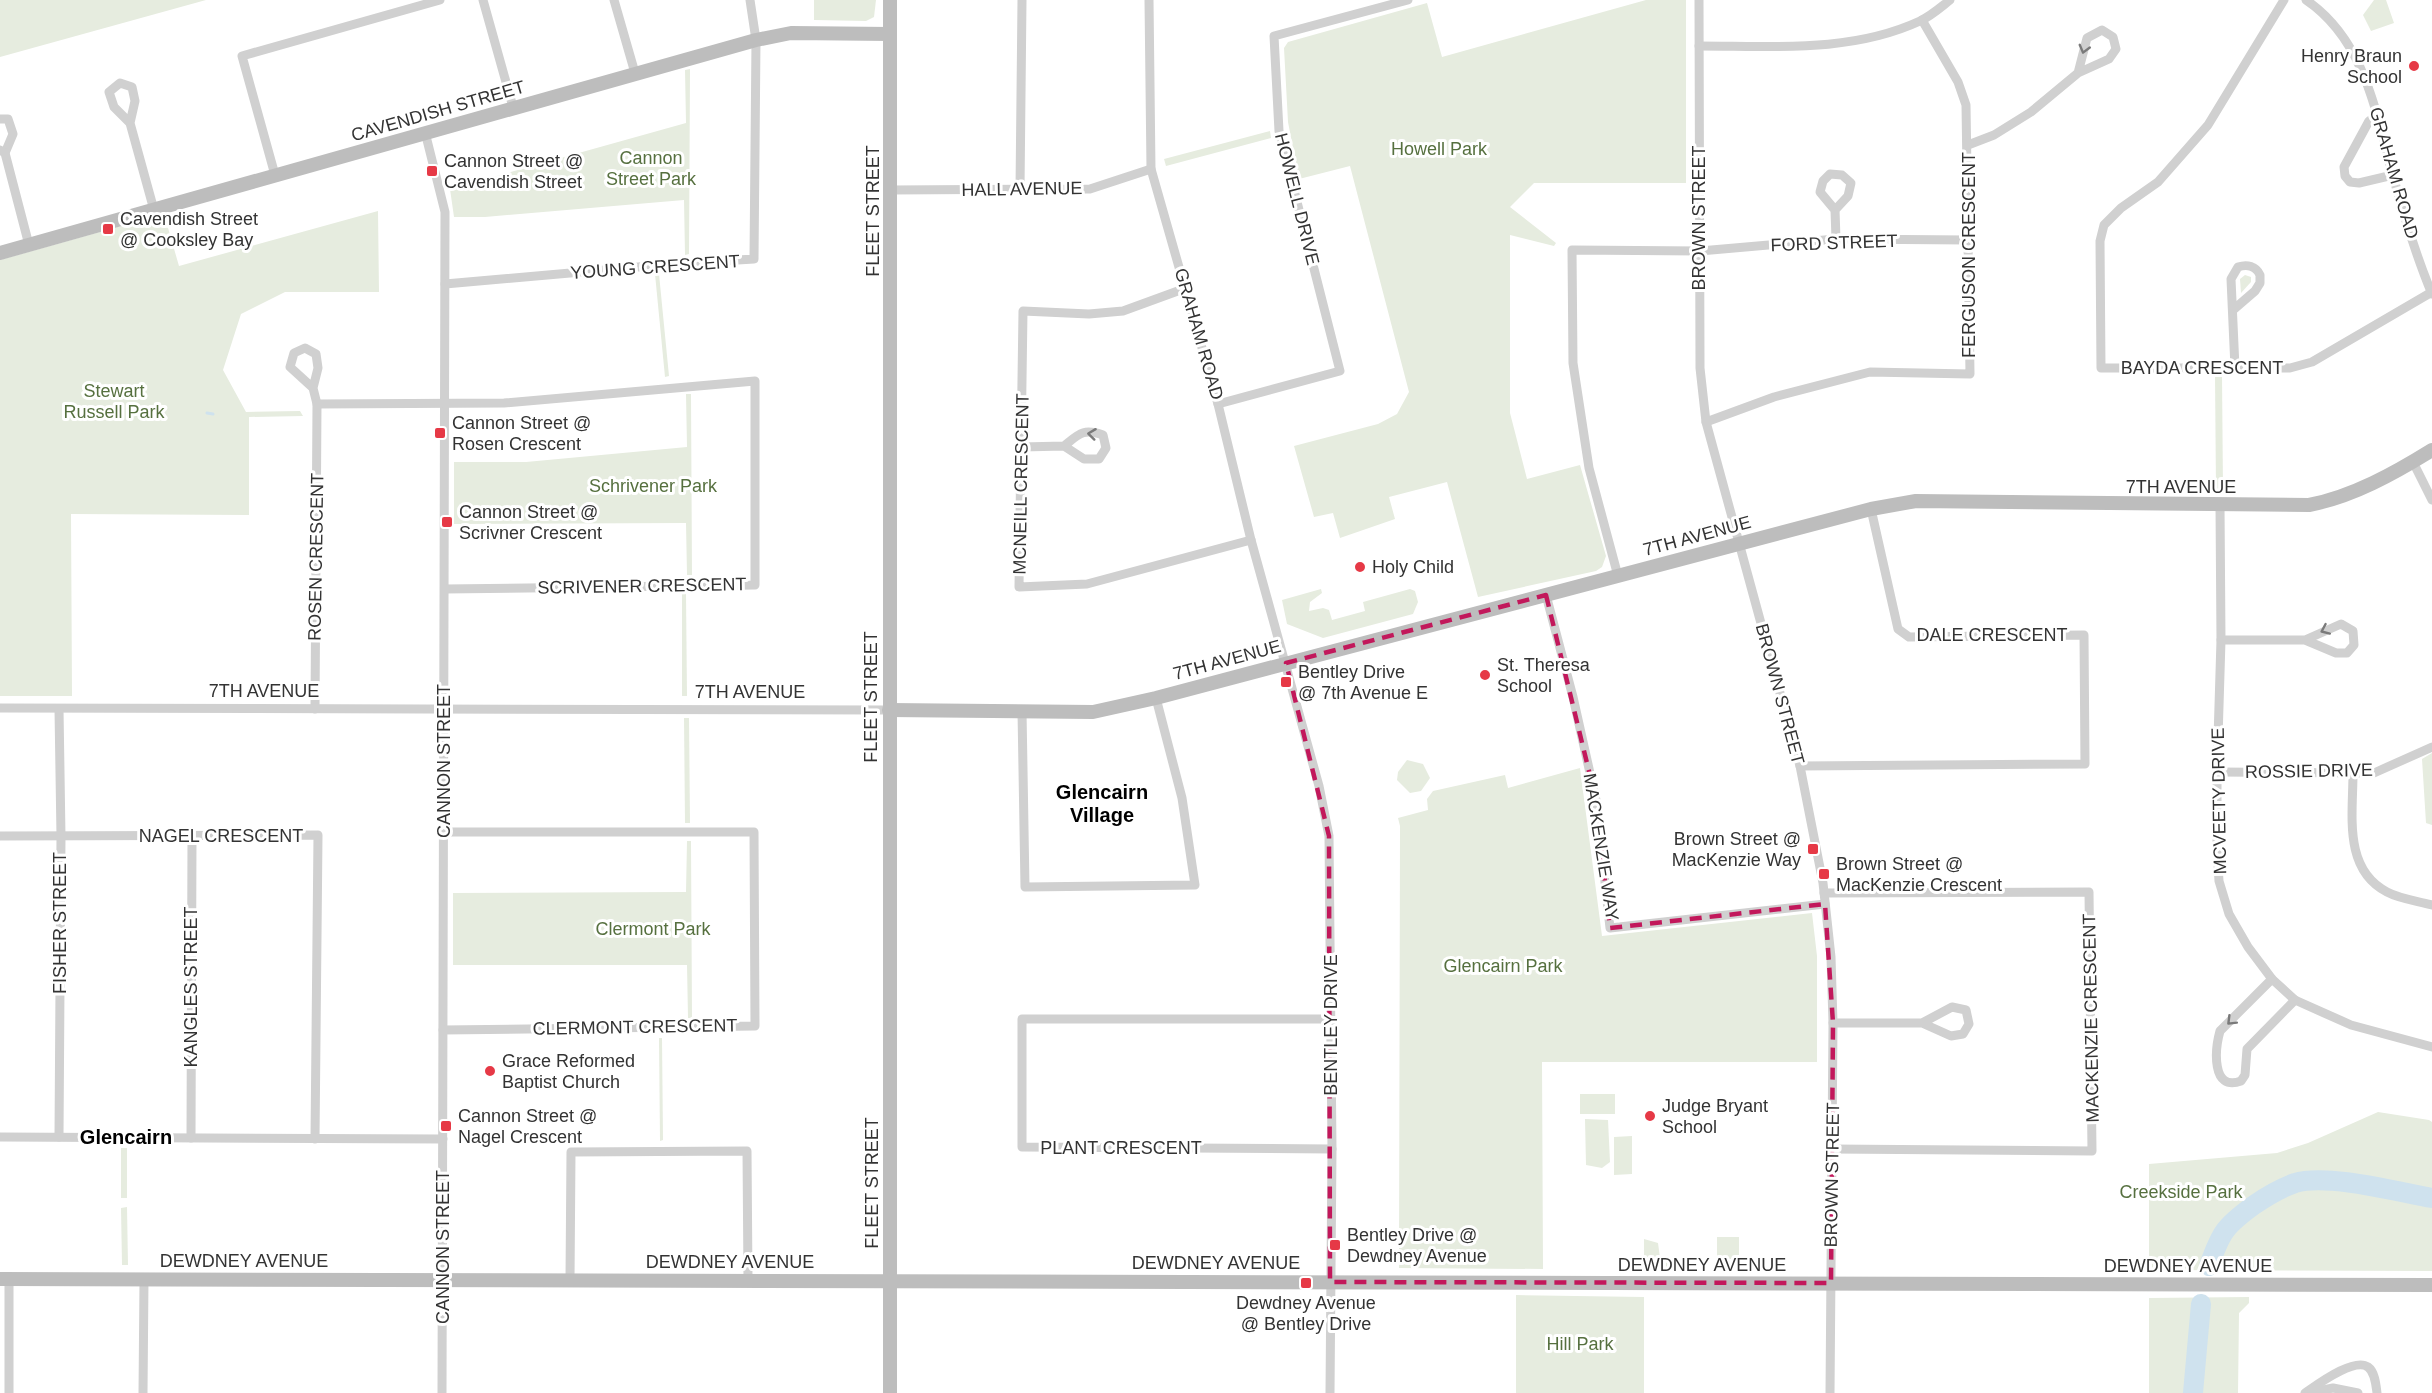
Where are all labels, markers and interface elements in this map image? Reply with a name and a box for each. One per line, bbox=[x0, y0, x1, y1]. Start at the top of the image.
one-way arrow bbox=[2079, 43, 2091, 54]
place label: Henry Braun School bbox=[2301, 46, 2402, 87]
marker: Henry Braun School bbox=[2407, 59, 2421, 73]
street label: CAVENDISH STREET bbox=[349, 77, 527, 145]
street label: GRAHAM ROAD bbox=[2366, 105, 2422, 241]
street label: HOWELL DRIVE bbox=[1271, 131, 1323, 267]
park label: Howell Park bbox=[1391, 139, 1488, 159]
street label: FLEET STREET bbox=[863, 145, 883, 277]
street label: BROWN STREET bbox=[1689, 145, 1709, 291]
park label: Cannon Street Park bbox=[606, 148, 697, 189]
place label: Cannon Street @ Cavendish Street bbox=[444, 151, 583, 192]
street label: FERGUSON CRESCENT bbox=[1959, 152, 1979, 358]
marker: Cannon Street @ Cavendish Street bbox=[425, 164, 439, 178]
street label: HALL AVENUE bbox=[961, 178, 1083, 200]
place label: Cavendish Street @ Cooksley Bay bbox=[120, 209, 258, 250]
marker: Cavendish Street @ Cooksley Bay bbox=[101, 222, 115, 236]
street label: FORD STREET bbox=[1770, 231, 1898, 255]
street label: YOUNG CRESCENT bbox=[570, 251, 741, 283]
street label: GRAHAM ROAD bbox=[1171, 266, 1227, 402]
street label: BAYDA CRESCENT bbox=[2121, 358, 2283, 378]
park label: Stewart Russell Park bbox=[63, 381, 166, 422]
street label: MCNEILL CRESCENT bbox=[1009, 393, 1033, 575]
place label: Cannon Street @ Rosen Crescent bbox=[452, 413, 591, 454]
marker: Cannon Street @ Rosen Crescent bbox=[433, 426, 447, 440]
one-way arrow bbox=[1087, 428, 1097, 441]
street label: ROSEN CRESCENT bbox=[305, 473, 327, 641]
park label: Schrivener Park bbox=[589, 476, 718, 496]
street label: 7TH AVENUE bbox=[2126, 477, 2236, 497]
place label: Cannon Street @ Scrivner Crescent bbox=[459, 502, 602, 543]
street label: 7TH AVENUE bbox=[1641, 512, 1753, 560]
marker: Cannon Street @ Scrivner Crescent bbox=[440, 515, 454, 529]
place label: Holy Child bbox=[1372, 557, 1454, 577]
marker: Holy Child bbox=[1353, 560, 1367, 574]
street label: SCRIVENER CRESCENT bbox=[537, 574, 747, 598]
street label: BROWN STREET bbox=[1752, 621, 1808, 767]
one-way arrow bbox=[2321, 623, 2332, 635]
street label: DALE CRESCENT bbox=[1916, 625, 2068, 645]
street label: FLEET STREET bbox=[861, 631, 881, 763]
street label: 7TH AVENUE bbox=[1171, 636, 1283, 684]
place label: St. Theresa School bbox=[1497, 655, 1591, 696]
place label: Bentley Drive @ 7th Avenue E bbox=[1298, 662, 1428, 703]
marker: St. Theresa School bbox=[1478, 668, 1492, 682]
marker: Bentley Drive @ 7th Avenue E bbox=[1279, 675, 1293, 689]
street label: 7TH AVENUE bbox=[209, 681, 319, 701]
street label: 7TH AVENUE bbox=[695, 682, 805, 702]
street label: CANNON STREET bbox=[434, 684, 454, 838]
street label: MCVEETY DRIVE bbox=[2208, 727, 2230, 875]
street label: ROSSIE DRIVE bbox=[2245, 760, 2373, 782]
street label: MACKENZIE WAY bbox=[1579, 772, 1623, 922]
district label: Glencairn Village bbox=[1056, 781, 1148, 826]
street label: NAGEL CRESCENT bbox=[139, 826, 303, 846]
place label: Brown Street @ MacKenzie Way bbox=[1672, 829, 1801, 870]
marker: Brown Street @ MacKenzie Way bbox=[1806, 842, 1820, 856]
street label: FISHER STREET bbox=[50, 852, 70, 994]
place label: Brown Street @ MacKenzie Crescent bbox=[1836, 854, 2002, 895]
marker: Brown Street @ MacKenzie Crescent bbox=[1817, 867, 1831, 881]
street label: KANGLES STREET bbox=[181, 906, 201, 1068]
street label: MACKENZIE CRESCENT bbox=[2079, 913, 2103, 1123]
park label: Clermont Park bbox=[595, 919, 712, 939]
street label: BENTLEY DRIVE bbox=[1321, 954, 1341, 1096]
park label: Glencairn Park bbox=[1443, 956, 1564, 976]
one-way arrow bbox=[2227, 1013, 2238, 1024]
street label: CLERMONT CRESCENT bbox=[532, 1015, 738, 1039]
place label: Grace Reformed Baptist Church bbox=[502, 1051, 635, 1092]
marker: Grace Reformed Baptist Church bbox=[483, 1064, 497, 1078]
place label: Judge Bryant School bbox=[1662, 1096, 1768, 1137]
street label: BROWN STREET bbox=[1821, 1102, 1843, 1248]
place label: Cannon Street @ Nagel Crescent bbox=[458, 1106, 597, 1147]
marker: Judge Bryant School bbox=[1643, 1109, 1657, 1123]
street label: FLEET STREET bbox=[862, 1117, 882, 1249]
marker: Cannon Street @ Nagel Crescent bbox=[439, 1119, 453, 1133]
district label: Glencairn bbox=[80, 1126, 172, 1148]
street label: PLANT CRESCENT bbox=[1040, 1138, 1202, 1158]
street label: CANNON STREET bbox=[433, 1170, 453, 1324]
park label: Creekside Park bbox=[2119, 1182, 2244, 1202]
place label: Bentley Drive @ Dewdney Avenue bbox=[1347, 1225, 1487, 1266]
marker: Bentley Drive @ Dewdney Avenue bbox=[1328, 1238, 1342, 1252]
street label: DEWDNEY AVENUE bbox=[160, 1251, 328, 1271]
street label: DEWDNEY AVENUE bbox=[646, 1252, 814, 1272]
street label: DEWDNEY AVENUE bbox=[1132, 1253, 1300, 1273]
street label: DEWDNEY AVENUE bbox=[1618, 1255, 1786, 1275]
street label: DEWDNEY AVENUE bbox=[2104, 1256, 2272, 1276]
marker: Dewdney Avenue @ Bentley Drive bbox=[1299, 1276, 1313, 1290]
place label: Dewdney Avenue @ Bentley Drive bbox=[1236, 1293, 1376, 1334]
park label: Hill Park bbox=[1546, 1334, 1615, 1354]

